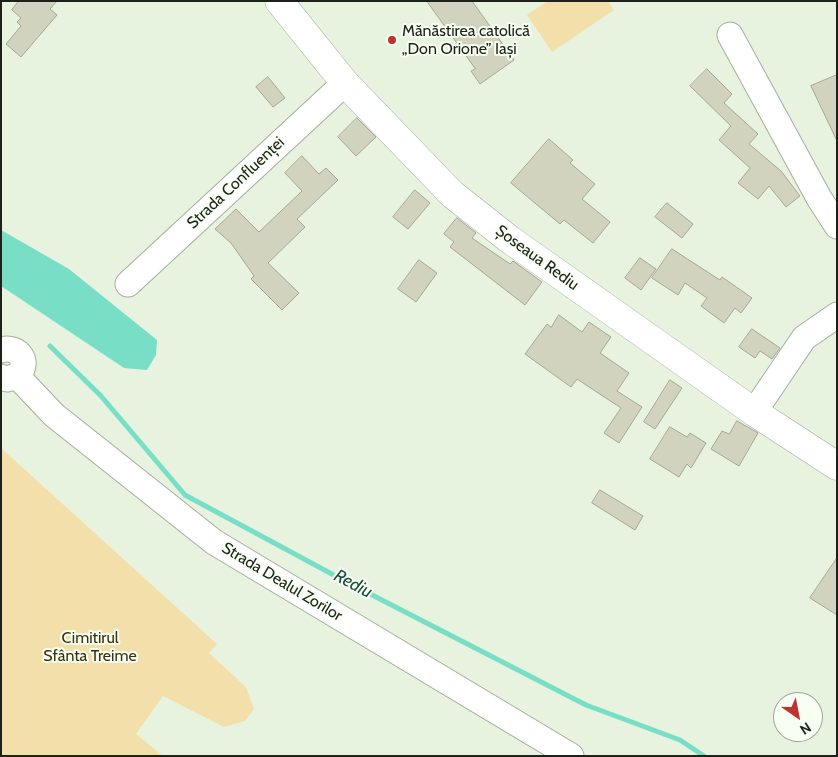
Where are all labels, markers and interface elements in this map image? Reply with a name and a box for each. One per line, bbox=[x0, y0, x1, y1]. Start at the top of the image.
place label: Mănăstirea catolică „Don Orione” Iași bbox=[402, 21, 530, 59]
marker: Mănăstirea catolică „Don Orione” Iași bbox=[386, 34, 398, 46]
street label: Strada Confluenței bbox=[183, 133, 289, 233]
street label: Șoseaua Rediu bbox=[492, 221, 582, 295]
street label: Strada Dealul Zorilor bbox=[218, 538, 346, 626]
water label: Rediu bbox=[330, 565, 376, 603]
park label: Cimitirul Sfânta Treime bbox=[43, 628, 137, 666]
north arrow bbox=[773, 692, 823, 742]
text: N bbox=[797, 718, 815, 739]

